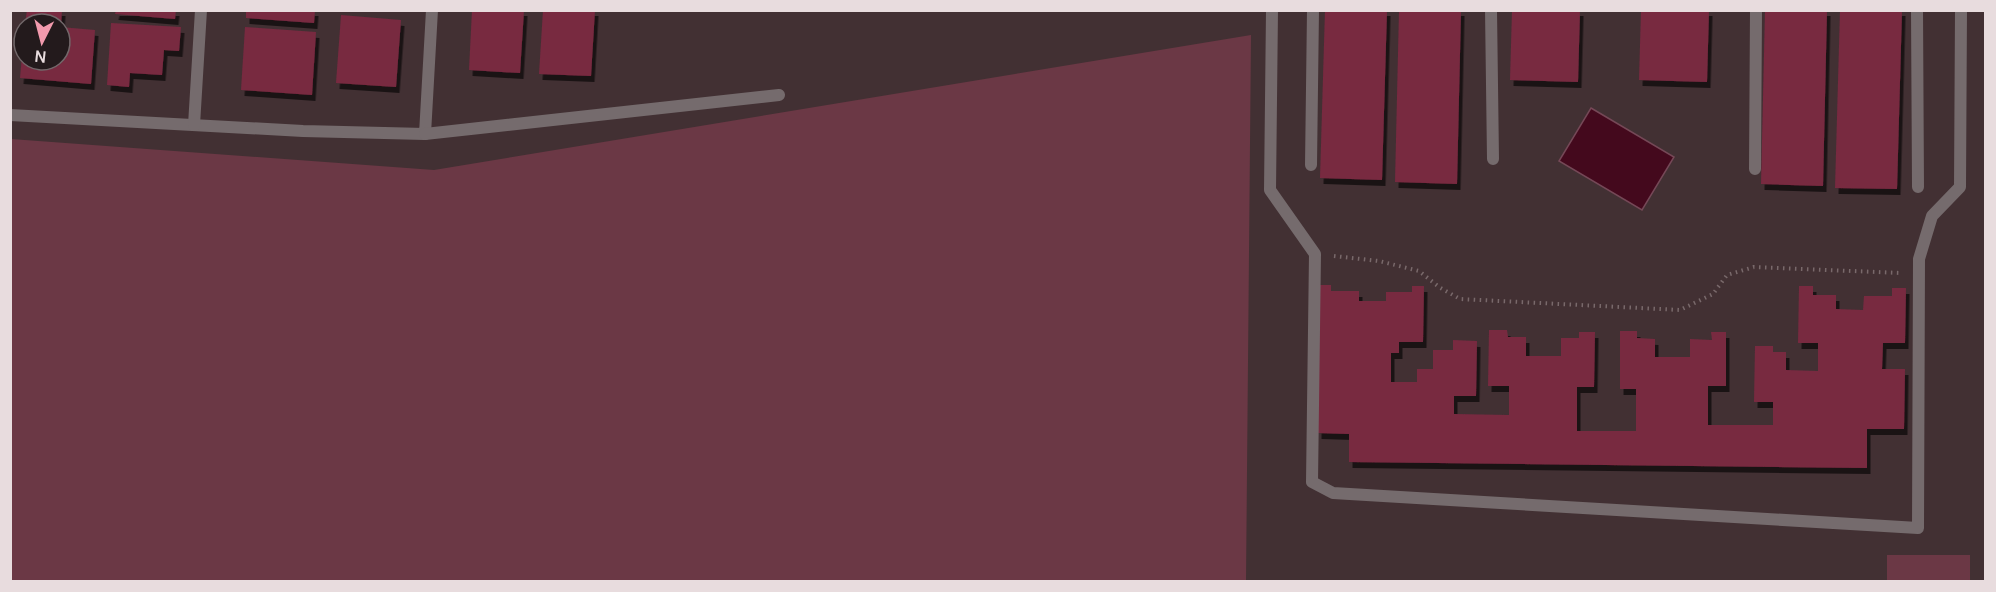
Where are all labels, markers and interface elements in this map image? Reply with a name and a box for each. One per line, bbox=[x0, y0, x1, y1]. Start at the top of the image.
north arrow bbox=[12, 12, 72, 72]
text: N bbox=[34, 45, 47, 68]

